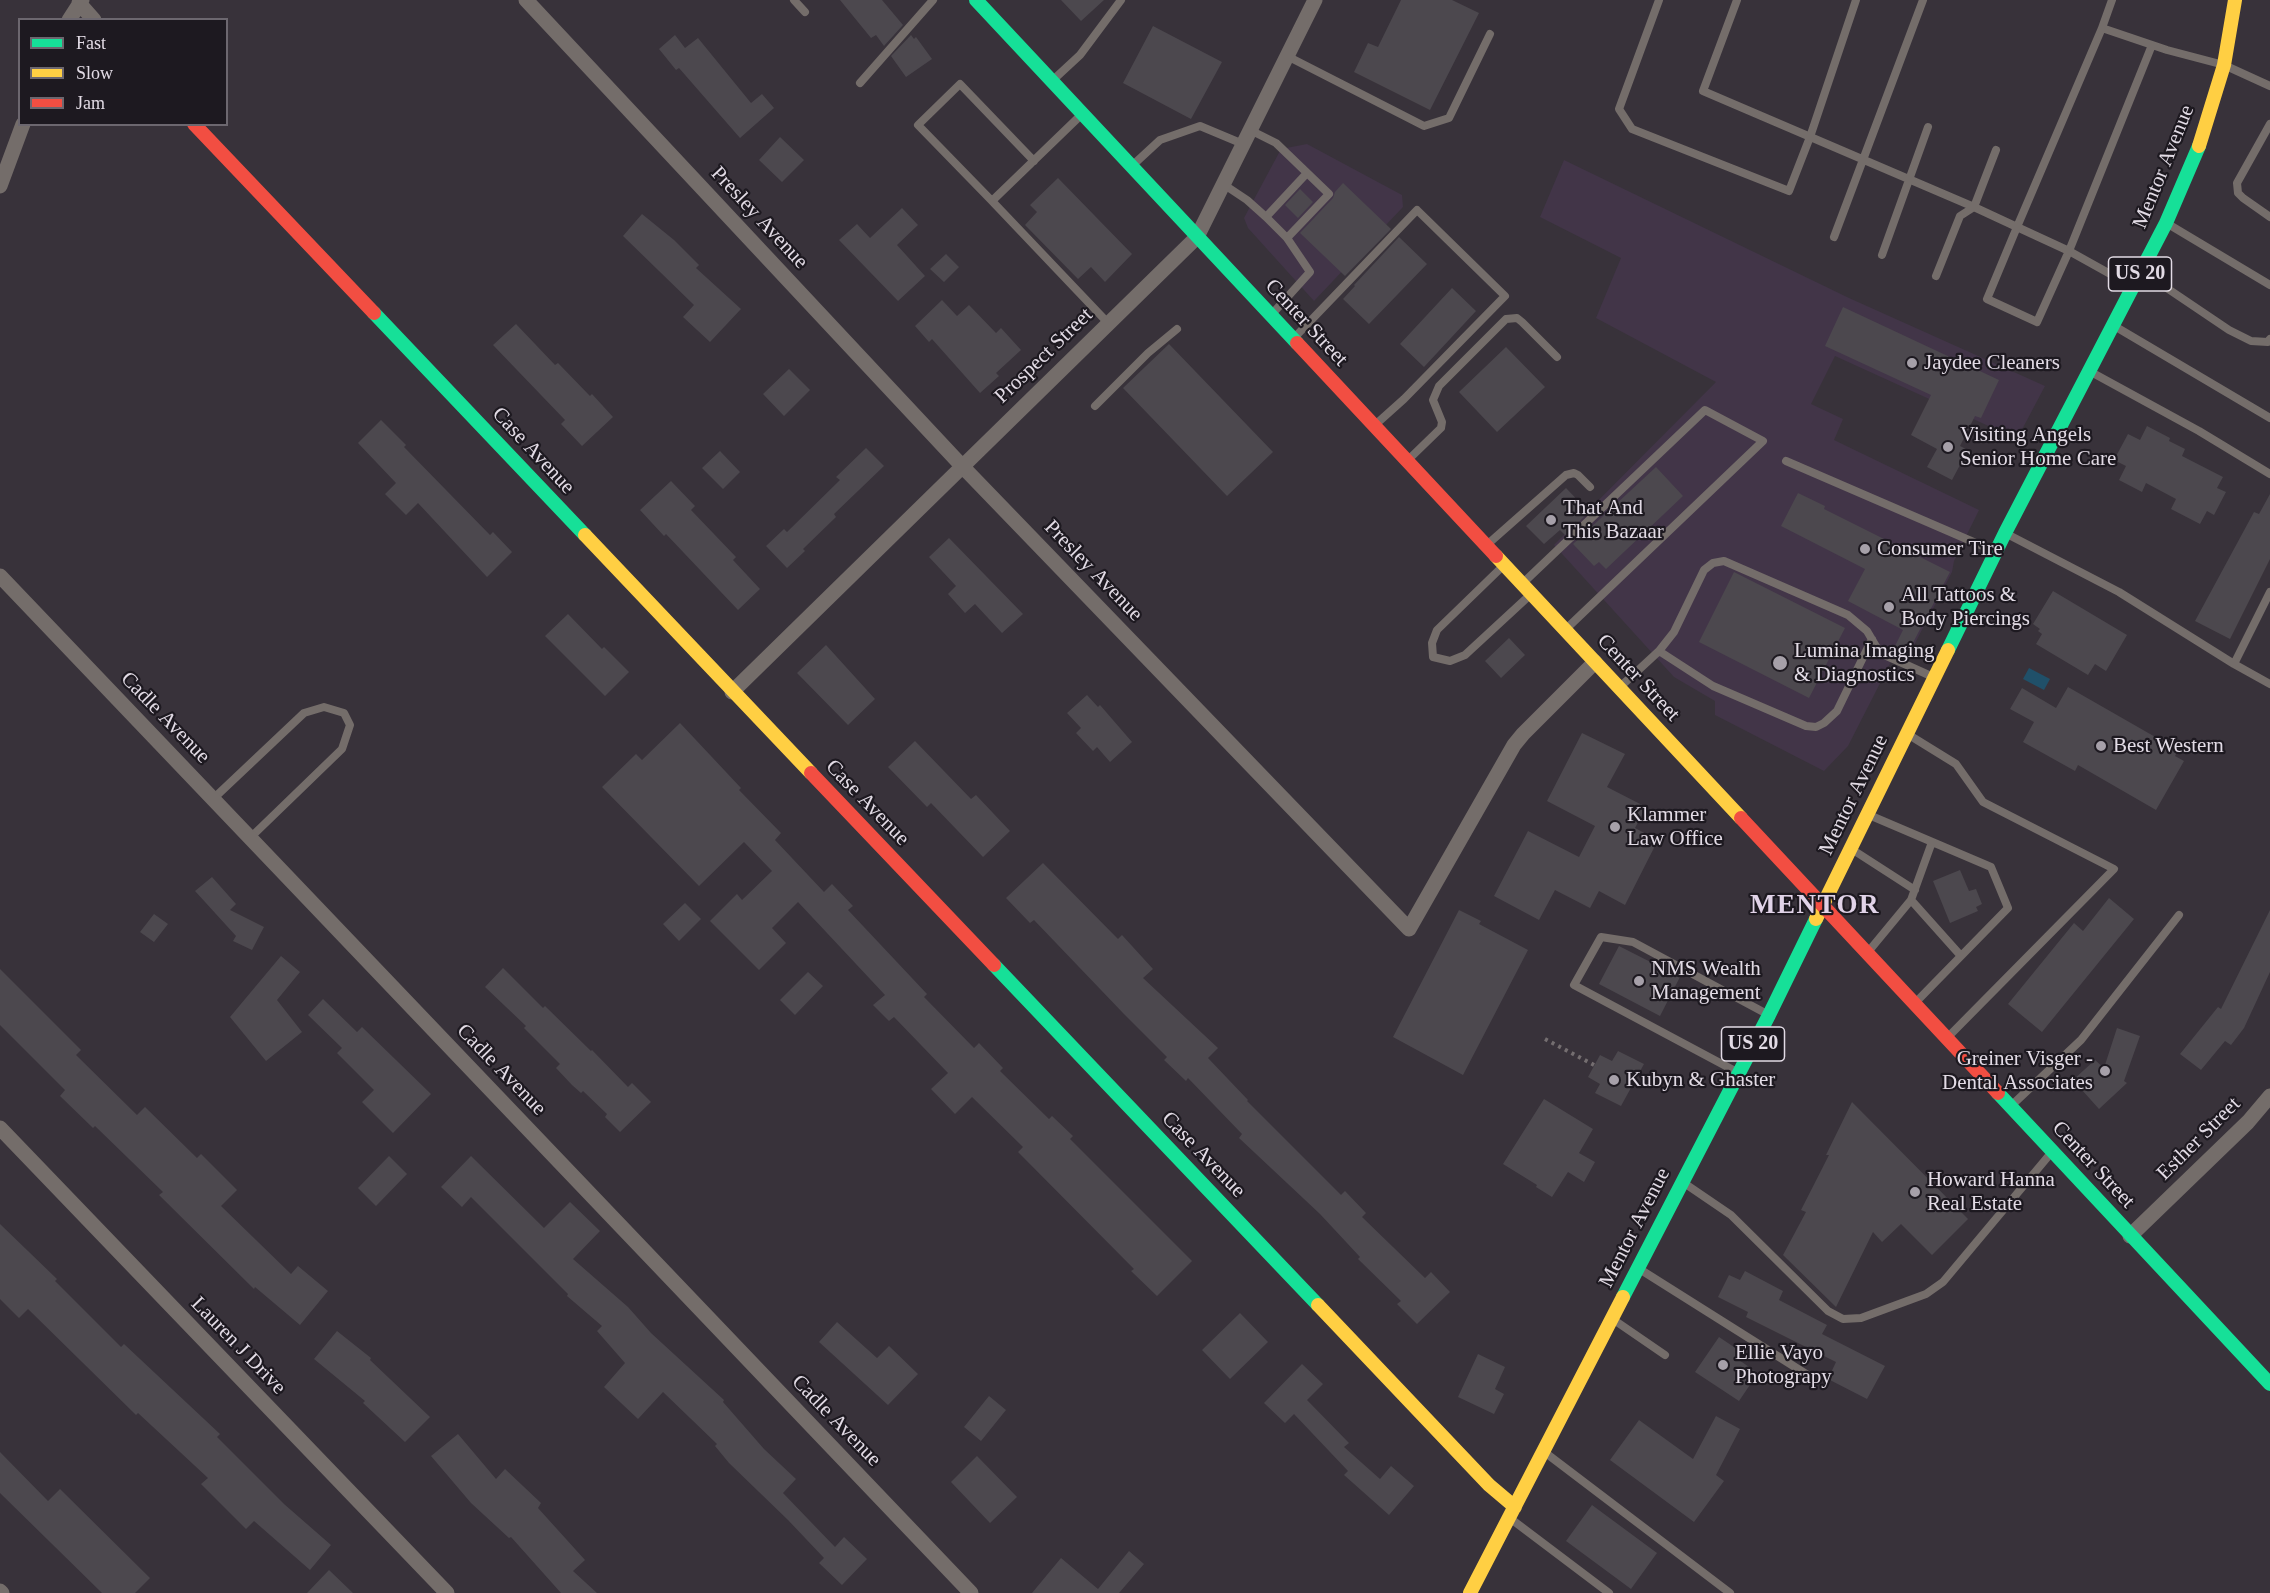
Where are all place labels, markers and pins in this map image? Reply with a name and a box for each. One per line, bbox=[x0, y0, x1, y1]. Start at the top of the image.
place label: Jaydee Cleaners bbox=[1924, 350, 2060, 376]
marker: Jaydee Cleaners bbox=[1905, 356, 1919, 370]
place label: Visiting Angels Senior Home Care bbox=[1960, 422, 2116, 472]
marker: Visiting Angels Senior Home Care bbox=[1941, 440, 1955, 454]
place label: That And This Bazaar bbox=[1563, 495, 1664, 545]
marker: That And This Bazaar bbox=[1544, 513, 1558, 527]
place label: Consumer Tire bbox=[1877, 536, 2003, 562]
marker: Consumer Tire bbox=[1858, 542, 1872, 556]
place label: All Tattoos & Body Piercings bbox=[1901, 582, 2030, 632]
marker: All Tattoos & Body Piercings bbox=[1882, 600, 1896, 614]
place label: Lumina Imaging & Diagnostics bbox=[1794, 638, 1935, 688]
marker: Lumina Imaging & Diagnostics bbox=[1771, 654, 1789, 672]
place label: Best Western bbox=[2113, 733, 2224, 759]
marker: Best Western bbox=[2094, 739, 2108, 753]
place label: Klammer Law Office bbox=[1627, 802, 1723, 852]
marker: Klammer Law Office bbox=[1608, 820, 1622, 834]
place label: NMS Wealth Management bbox=[1651, 956, 1761, 1006]
marker: NMS Wealth Management bbox=[1632, 974, 1646, 988]
place label: Greiner Visger - Dental Associates bbox=[1942, 1046, 2093, 1096]
marker: Greiner Visger - Dental Associates bbox=[2098, 1064, 2112, 1078]
place label: Kubyn & Ghaster bbox=[1626, 1067, 1775, 1093]
marker: Kubyn & Ghaster bbox=[1607, 1073, 1621, 1087]
place label: Howard Hanna Real Estate bbox=[1927, 1167, 2055, 1217]
marker: Howard Hanna Real Estate bbox=[1908, 1185, 1922, 1199]
place label: Ellie Vayo Photograpy bbox=[1735, 1340, 1832, 1390]
marker: Ellie Vayo Photograpy bbox=[1716, 1358, 1730, 1372]

